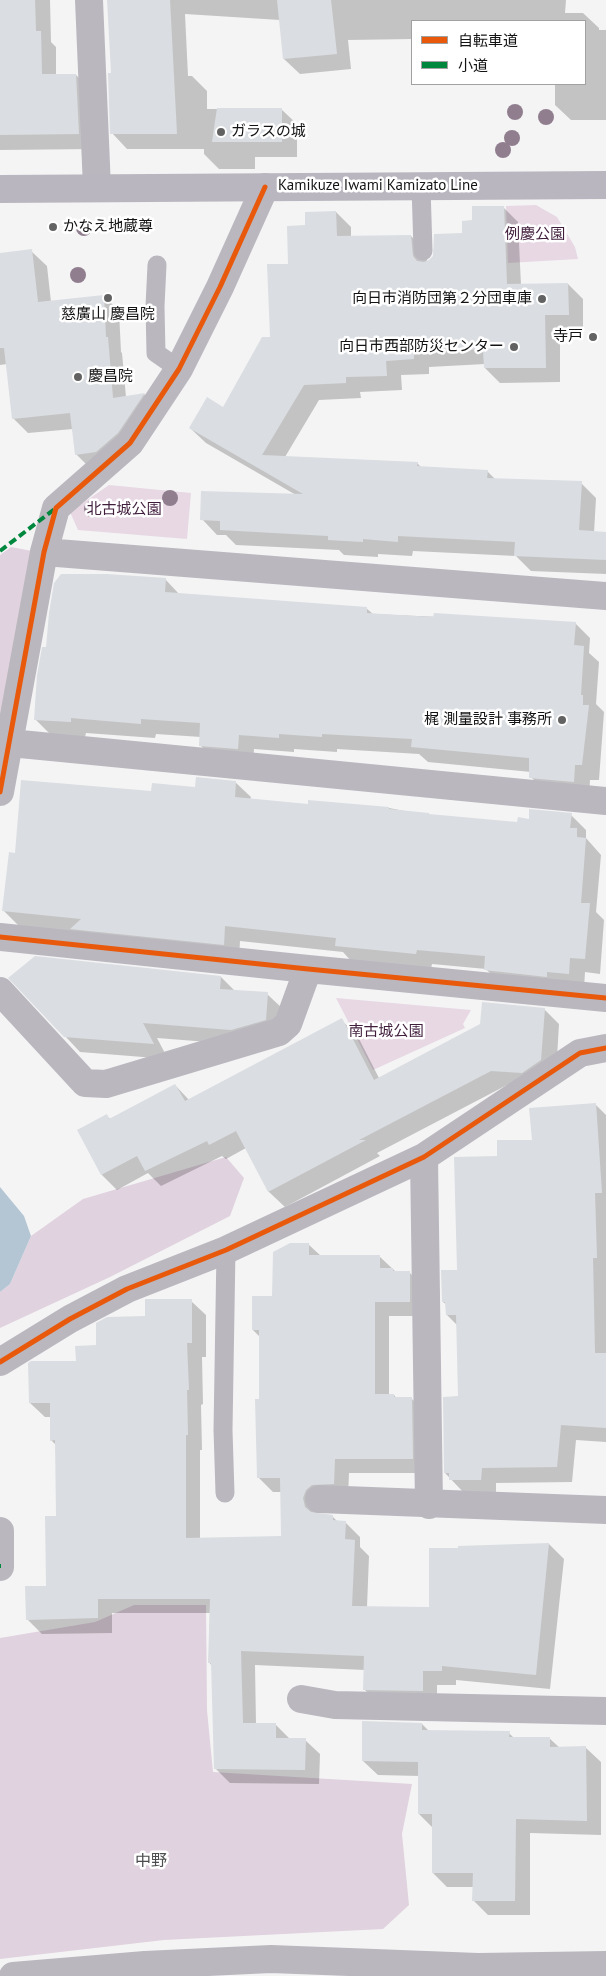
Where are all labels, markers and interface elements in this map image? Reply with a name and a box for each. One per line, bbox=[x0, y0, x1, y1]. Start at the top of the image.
legend bbox=[411, 20, 586, 85]
text: 自転車道 bbox=[458, 31, 518, 50]
text: 小道 bbox=[458, 56, 488, 75]
place label: ガラスの城 bbox=[231, 123, 306, 141]
marker: ガラスの城 bbox=[215, 126, 227, 138]
street label: Kamikuze Iwami Kamizato Line bbox=[278, 177, 478, 195]
place label: かなえ地蔵尊 bbox=[63, 218, 153, 236]
marker: かなえ地蔵尊 bbox=[47, 221, 59, 233]
park label: 例慶公園 bbox=[505, 226, 565, 244]
place label: 向日市消防団第２分団車庫 bbox=[352, 290, 532, 308]
marker: 慈廣山 慶昌院 bbox=[102, 292, 114, 304]
marker: 向日市消防団第２分団車庫 bbox=[536, 293, 548, 305]
place label: 慈廣山 慶昌院 bbox=[61, 306, 155, 324]
place label: 寺戸 bbox=[553, 328, 583, 346]
marker: 寺戸 bbox=[587, 331, 599, 343]
place label: 向日市西部防災センター bbox=[339, 338, 504, 356]
marker: 向日市西部防災センター bbox=[508, 341, 520, 353]
place label: 慶昌院 bbox=[88, 368, 133, 386]
marker: 慶昌院 bbox=[72, 371, 84, 383]
park label: 北古城公園 bbox=[87, 501, 161, 519]
place label: 梶 測量設計 事務所 bbox=[424, 711, 552, 729]
marker: 梶 測量設計 事務所 bbox=[556, 714, 568, 726]
park label: 南古城公園 bbox=[349, 1023, 423, 1041]
district label: 中野 bbox=[135, 1851, 167, 1871]

